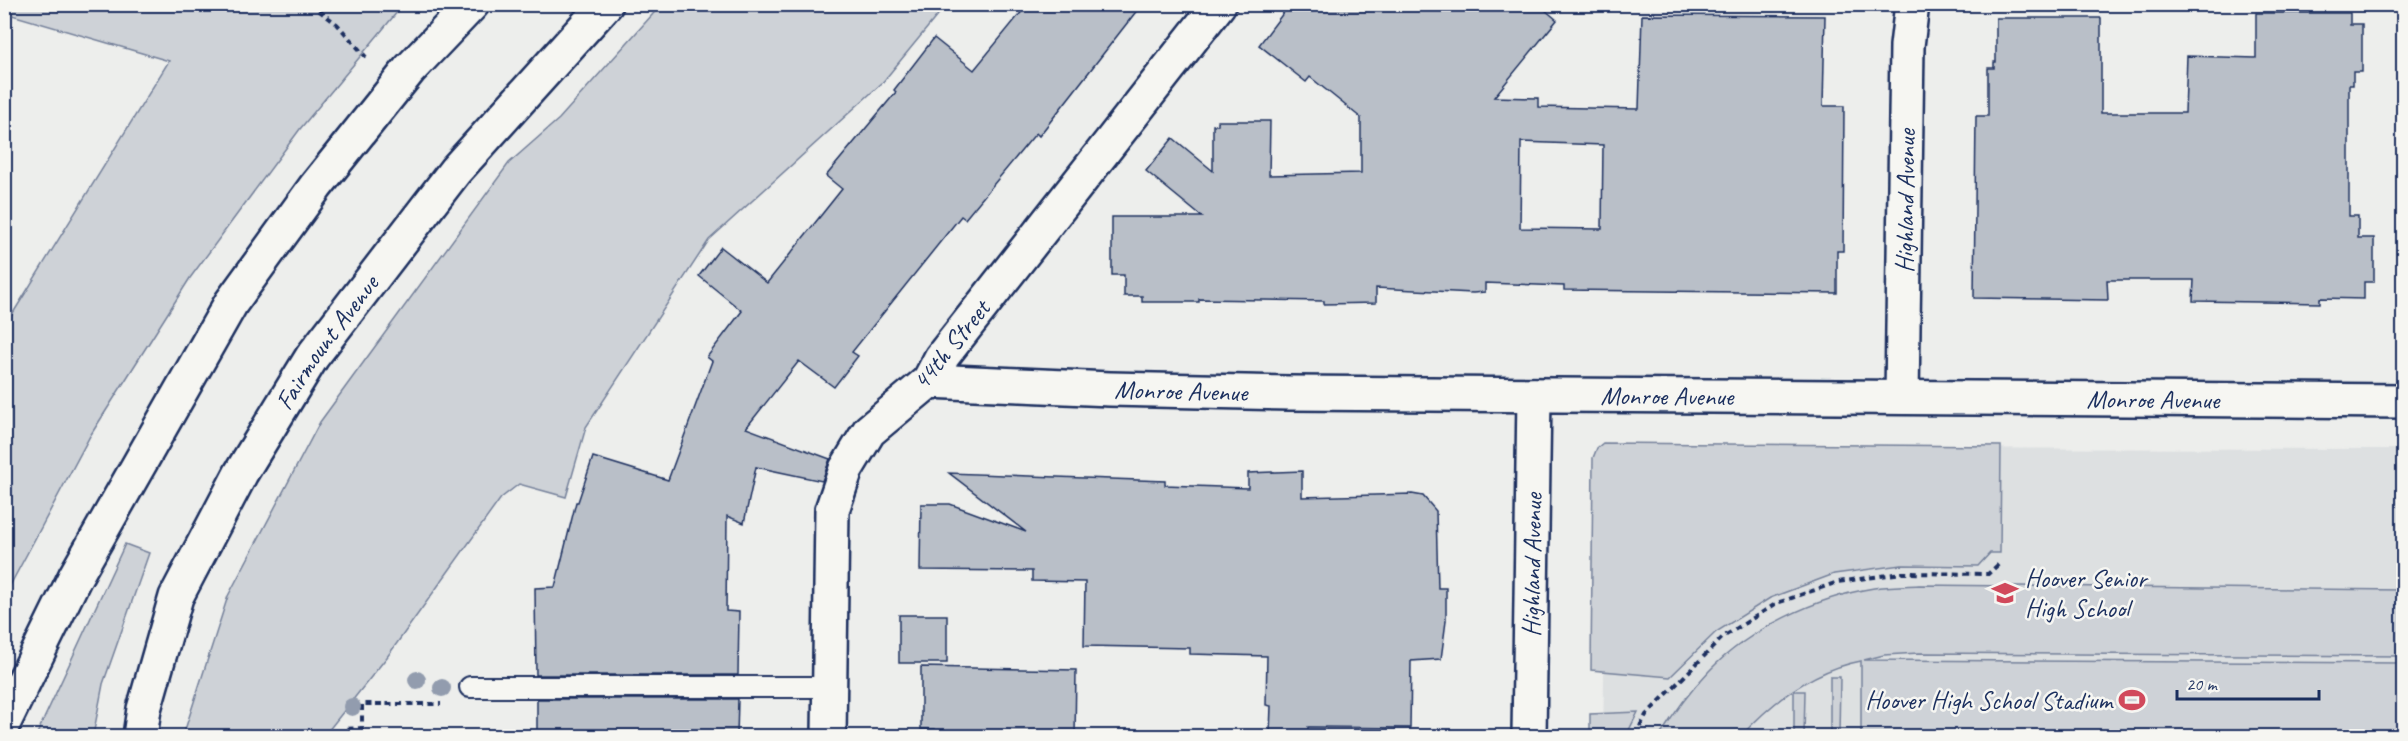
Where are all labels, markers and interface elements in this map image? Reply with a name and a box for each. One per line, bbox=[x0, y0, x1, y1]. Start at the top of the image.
street label: Highland Avenue bbox=[1887, 127, 1922, 273]
street label: Fairmount Avenue bbox=[267, 266, 387, 416]
street label: 44th Street bbox=[905, 291, 999, 397]
street label: Monroe Avenue bbox=[1114, 373, 1249, 409]
street label: Monroe Avenue bbox=[1600, 379, 1735, 413]
street label: Monroe Avenue bbox=[2086, 382, 2221, 416]
street label: Highland Avenue bbox=[1514, 491, 1549, 637]
place label: Hoover Senior High School bbox=[2025, 562, 2149, 625]
school or university icon: Hoover Senior High School bbox=[1990, 578, 2020, 608]
scale bar bbox=[2177, 663, 2320, 701]
text: 20 m bbox=[2186, 673, 2219, 695]
place label: Hoover High School Stadium bbox=[1865, 684, 2114, 717]
sports icon: Hoover High School Stadium bbox=[2117, 685, 2147, 715]

